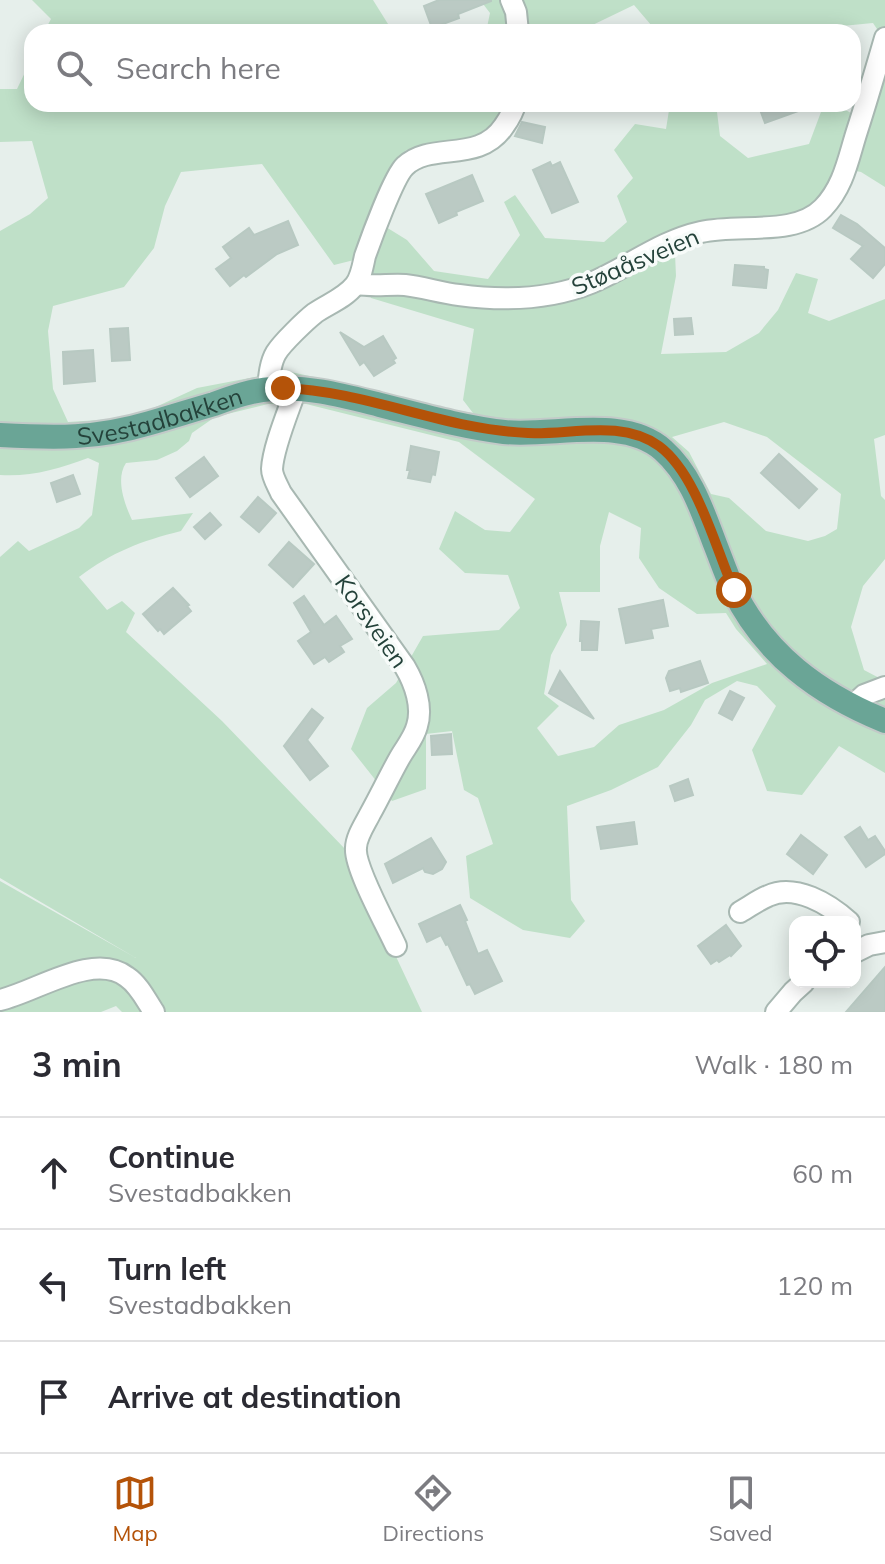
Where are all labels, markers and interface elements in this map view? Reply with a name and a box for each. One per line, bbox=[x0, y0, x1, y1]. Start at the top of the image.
search box bbox=[24, 24, 861, 112]
icon: search bbox=[52, 46, 96, 90]
text: Search here bbox=[116, 49, 281, 87]
street label: Støaåsveien bbox=[567, 221, 703, 301]
route end bbox=[265, 370, 301, 406]
street label: Svestadbakken bbox=[76, 380, 246, 451]
street label: Korsveien bbox=[329, 568, 415, 674]
route start bbox=[716, 572, 752, 608]
map controls bbox=[789, 916, 861, 988]
button: locate bbox=[789, 916, 861, 988]
text: 3 min bbox=[32, 1043, 122, 1086]
text: Walk · 180 m bbox=[694, 1048, 853, 1081]
text: Continue bbox=[108, 1138, 235, 1176]
icon: ahead bbox=[32, 1151, 76, 1195]
text: 60 m bbox=[792, 1157, 853, 1190]
text: Svestadbakken bbox=[108, 1176, 292, 1209]
text: Turn left bbox=[108, 1250, 226, 1288]
icon: left bbox=[32, 1263, 76, 1307]
text: 120 m bbox=[777, 1269, 853, 1302]
text: Svestadbakken bbox=[108, 1288, 292, 1321]
icon: arrive bbox=[32, 1375, 76, 1419]
text: Arrive at destination bbox=[108, 1378, 402, 1416]
tab: Map bbox=[112, 1471, 158, 1547]
tab: Directions bbox=[383, 1471, 484, 1547]
tab: Saved bbox=[709, 1471, 773, 1547]

